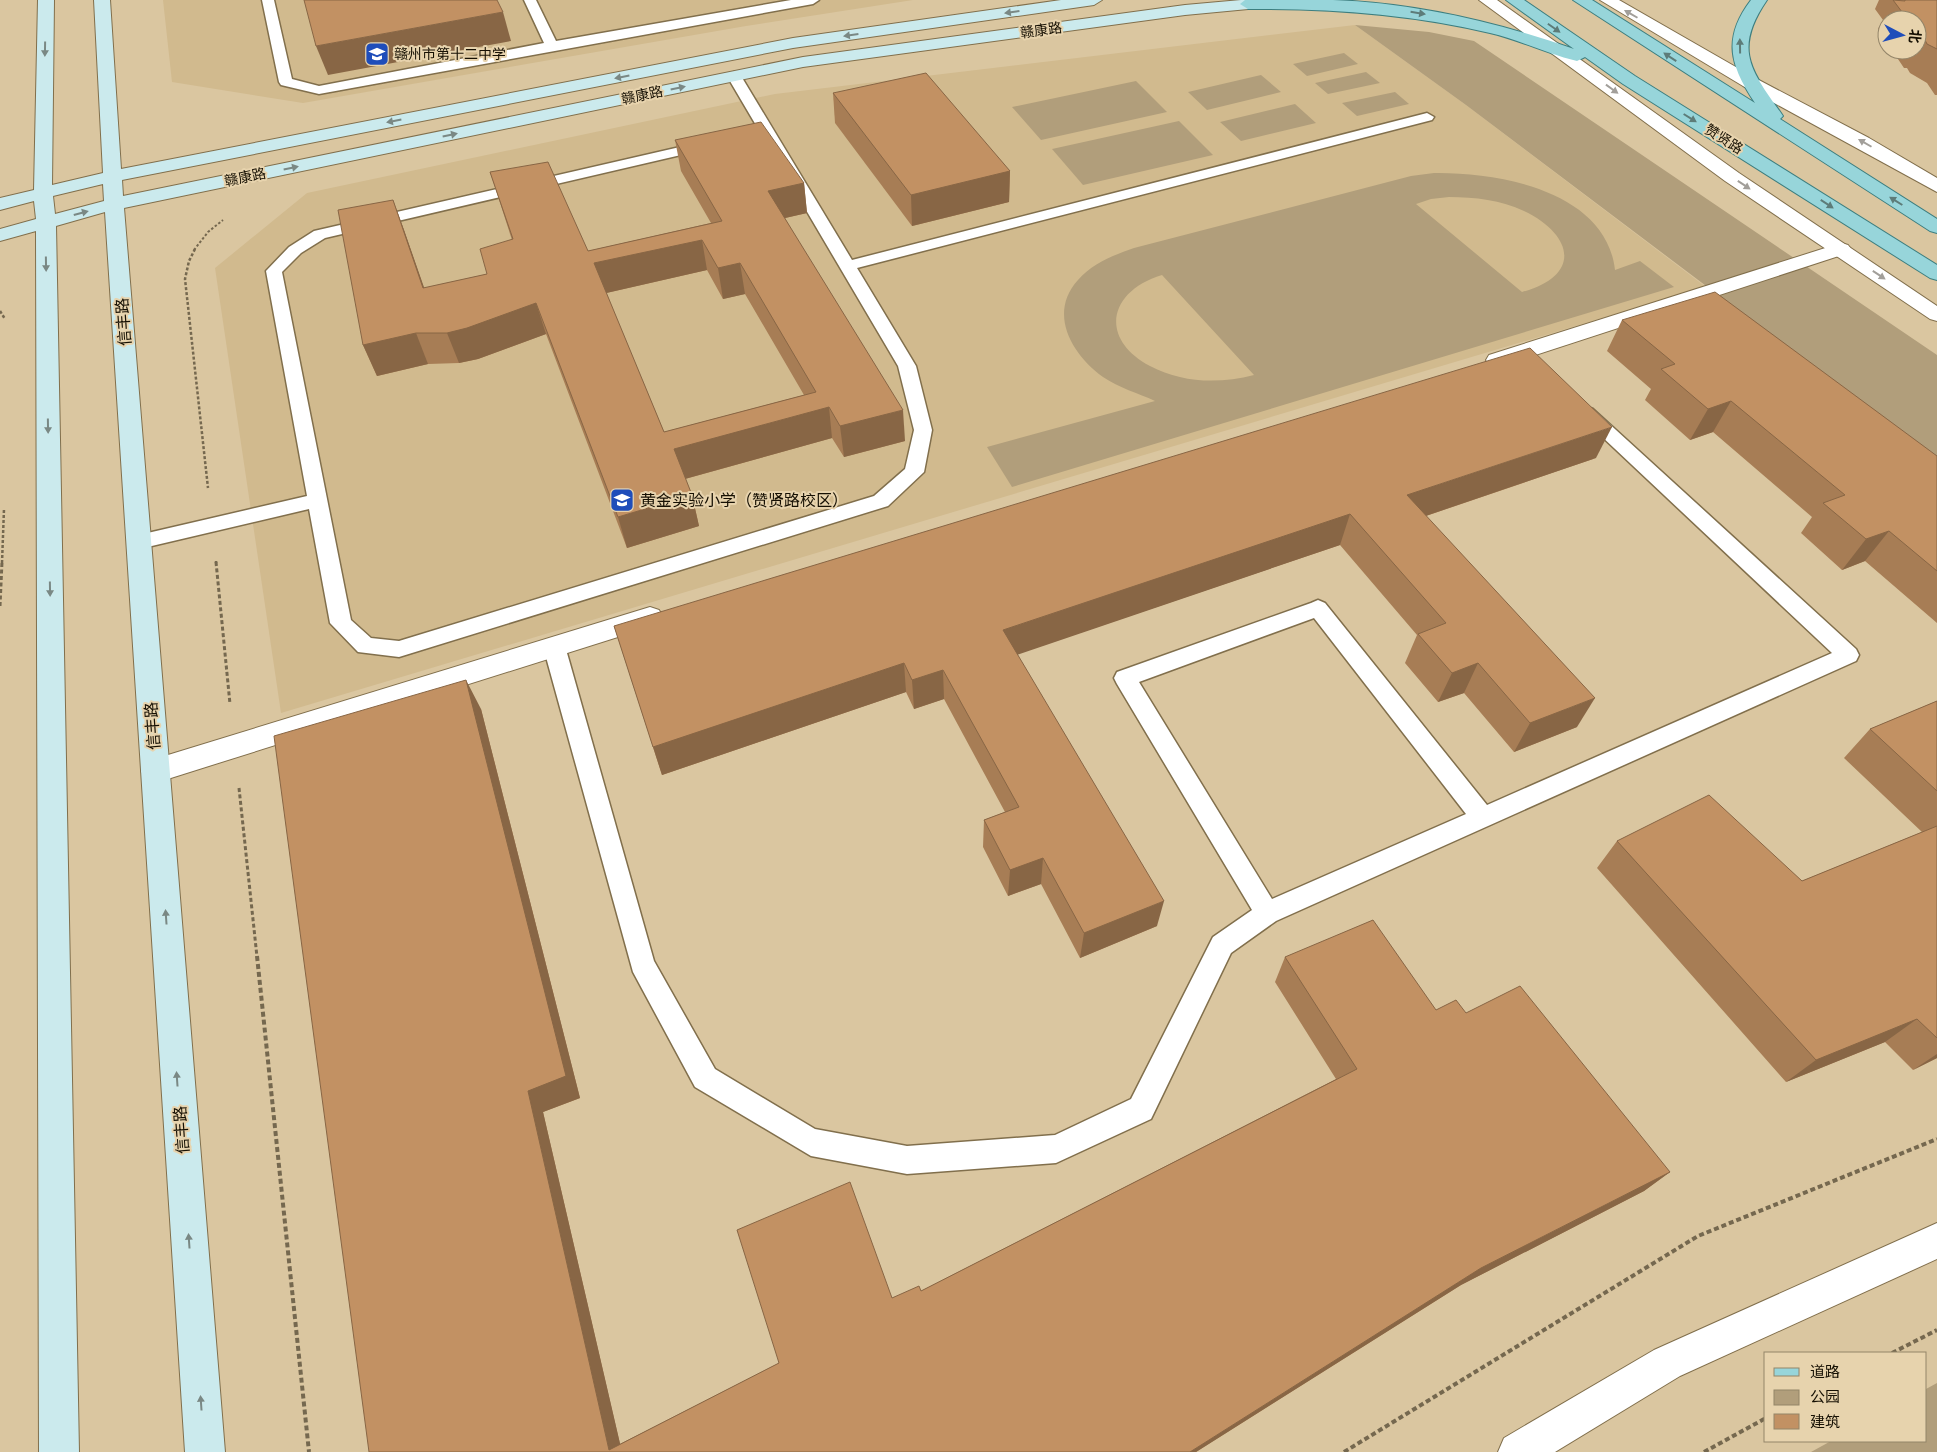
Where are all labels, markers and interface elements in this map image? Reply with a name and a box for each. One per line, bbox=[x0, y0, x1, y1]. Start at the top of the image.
one-way arrow bbox=[1003, 8, 1019, 16]
one-way arrow bbox=[1411, 9, 1427, 17]
one-way arrow bbox=[1625, 9, 1638, 18]
north arrow bbox=[1877, 10, 1927, 60]
street label: 赣康路 bbox=[1019, 17, 1063, 43]
one-way arrow bbox=[1547, 23, 1561, 33]
text: 北 bbox=[1904, 28, 1926, 44]
one-way arrow bbox=[842, 31, 858, 39]
one-way arrow bbox=[1736, 38, 1744, 54]
one-way arrow bbox=[41, 41, 49, 57]
school or university icon: 赣州市第十二中学 bbox=[364, 41, 390, 67]
place label: 赣州市第十二中学 bbox=[394, 44, 506, 64]
one-way arrow bbox=[1663, 53, 1677, 62]
one-way arrow bbox=[614, 73, 630, 81]
street label: 赣康路 bbox=[619, 81, 665, 109]
one-way arrow bbox=[670, 83, 686, 91]
one-way arrow bbox=[1605, 84, 1618, 95]
one-way arrow bbox=[1683, 113, 1696, 122]
one-way arrow bbox=[385, 118, 401, 126]
street label: 赞贤路 bbox=[1701, 119, 1747, 159]
one-way arrow bbox=[442, 130, 458, 138]
one-way arrow bbox=[1859, 139, 1872, 148]
street label: 赣康路 bbox=[222, 163, 268, 191]
one-way arrow bbox=[283, 163, 299, 171]
one-way arrow bbox=[1737, 180, 1751, 190]
one-way arrow bbox=[1889, 196, 1902, 206]
one-way arrow bbox=[1821, 199, 1834, 208]
one-way arrow bbox=[73, 209, 88, 217]
one-way arrow bbox=[42, 256, 50, 272]
one-way arrow bbox=[1872, 270, 1886, 280]
street label: 信丰路 bbox=[110, 297, 137, 347]
one-way arrow bbox=[44, 418, 52, 434]
school or university icon: 黄金实验小学（赞贤路校区） bbox=[609, 487, 635, 513]
place label: 黄金实验小学（赞贤路校区） bbox=[640, 489, 848, 512]
one-way arrow bbox=[46, 581, 54, 597]
street label: 信丰路 bbox=[139, 701, 166, 751]
one-way arrow bbox=[161, 909, 169, 925]
one-way arrow bbox=[173, 1071, 181, 1087]
street label: 信丰路 bbox=[168, 1105, 195, 1155]
one-way arrow bbox=[185, 1233, 193, 1249]
legend bbox=[1764, 1352, 1927, 1442]
text: 道路 bbox=[1810, 1361, 1840, 1382]
text: 公园 bbox=[1810, 1386, 1840, 1407]
one-way arrow bbox=[197, 1395, 205, 1411]
text: 建筑 bbox=[1810, 1411, 1840, 1432]

